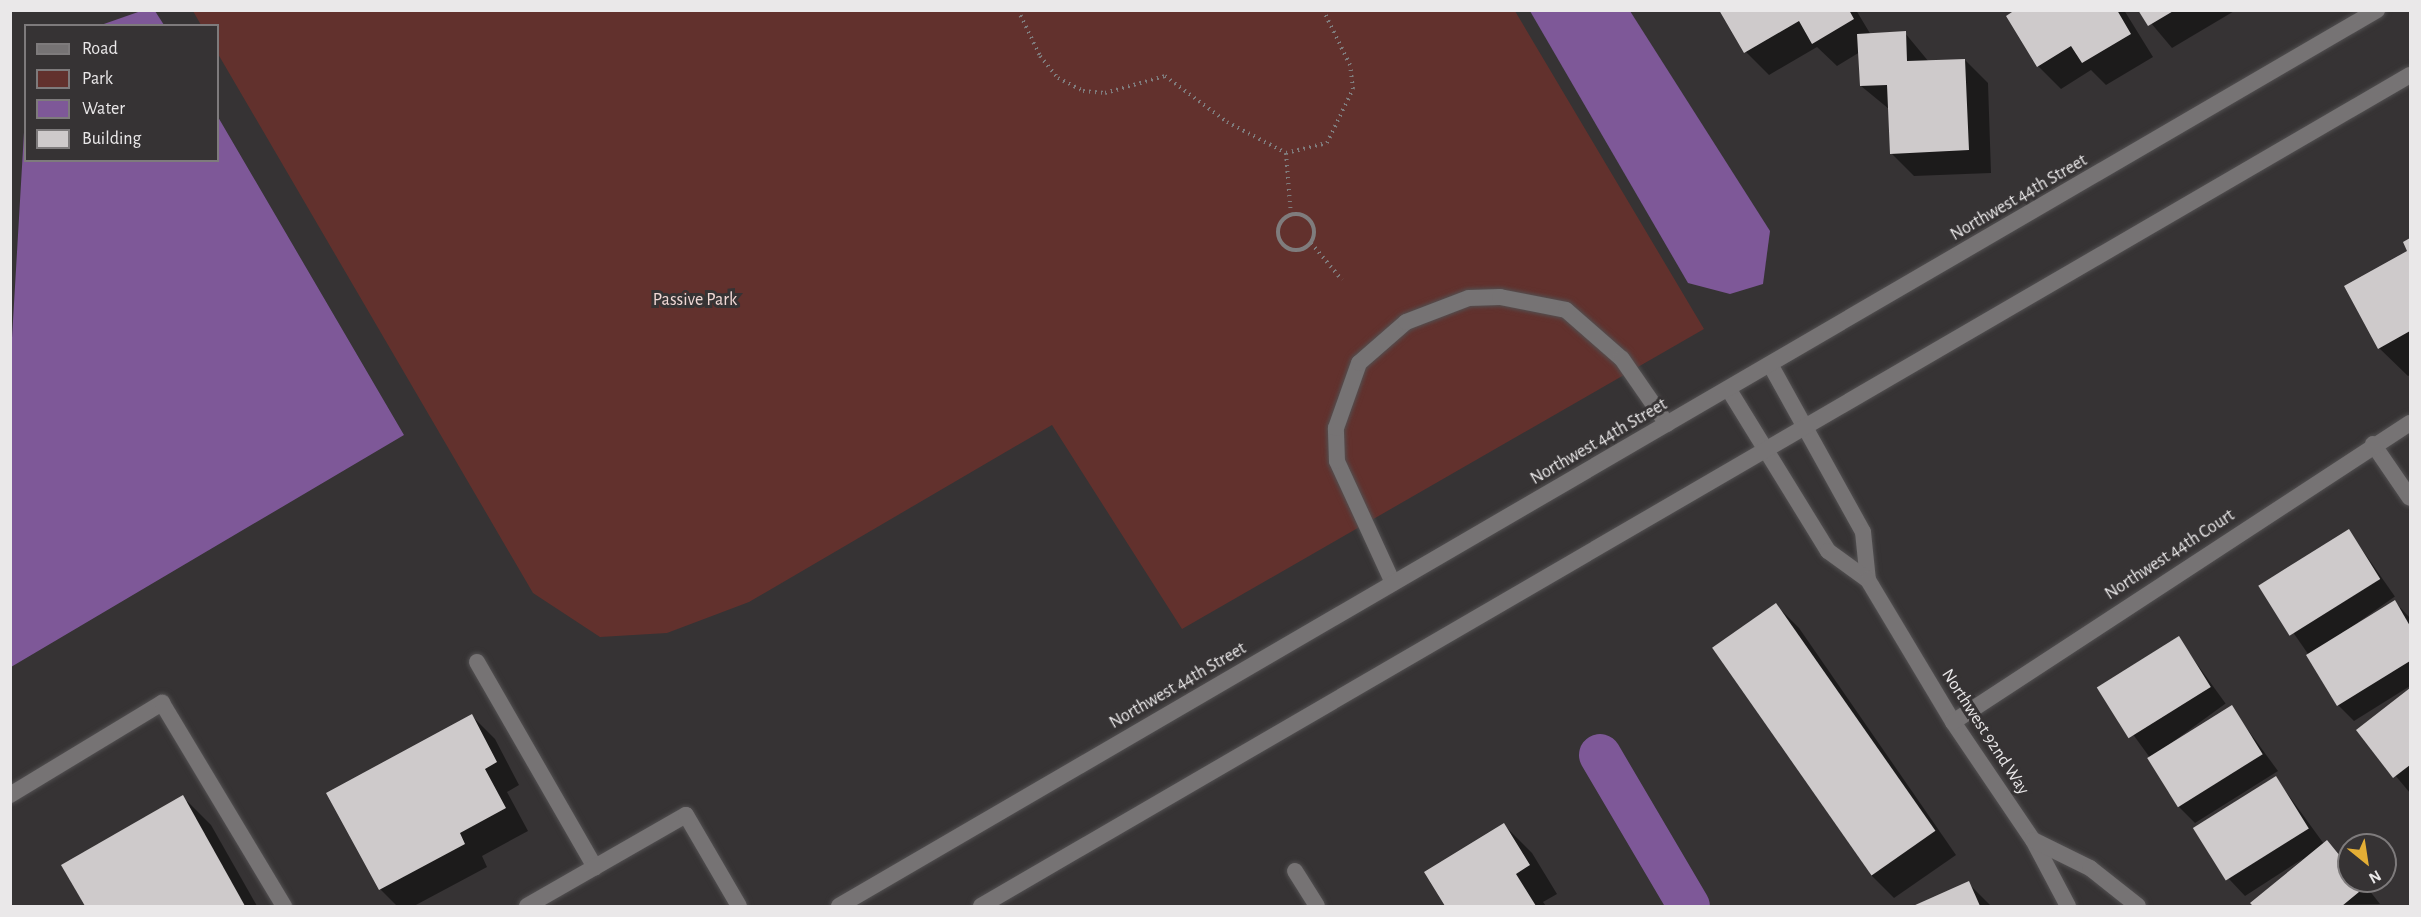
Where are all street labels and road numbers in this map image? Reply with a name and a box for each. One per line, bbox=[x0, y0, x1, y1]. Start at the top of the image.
street label: Northwest 44th Street bbox=[1947, 150, 2091, 246]
street label: Northwest 44th Street bbox=[1527, 394, 1671, 490]
street label: Northwest 44th Court bbox=[2101, 505, 2239, 605]
street label: Northwest 44th Street bbox=[1106, 638, 1250, 734]
street label: Northwest 92nd Way bbox=[1936, 665, 2034, 799]

